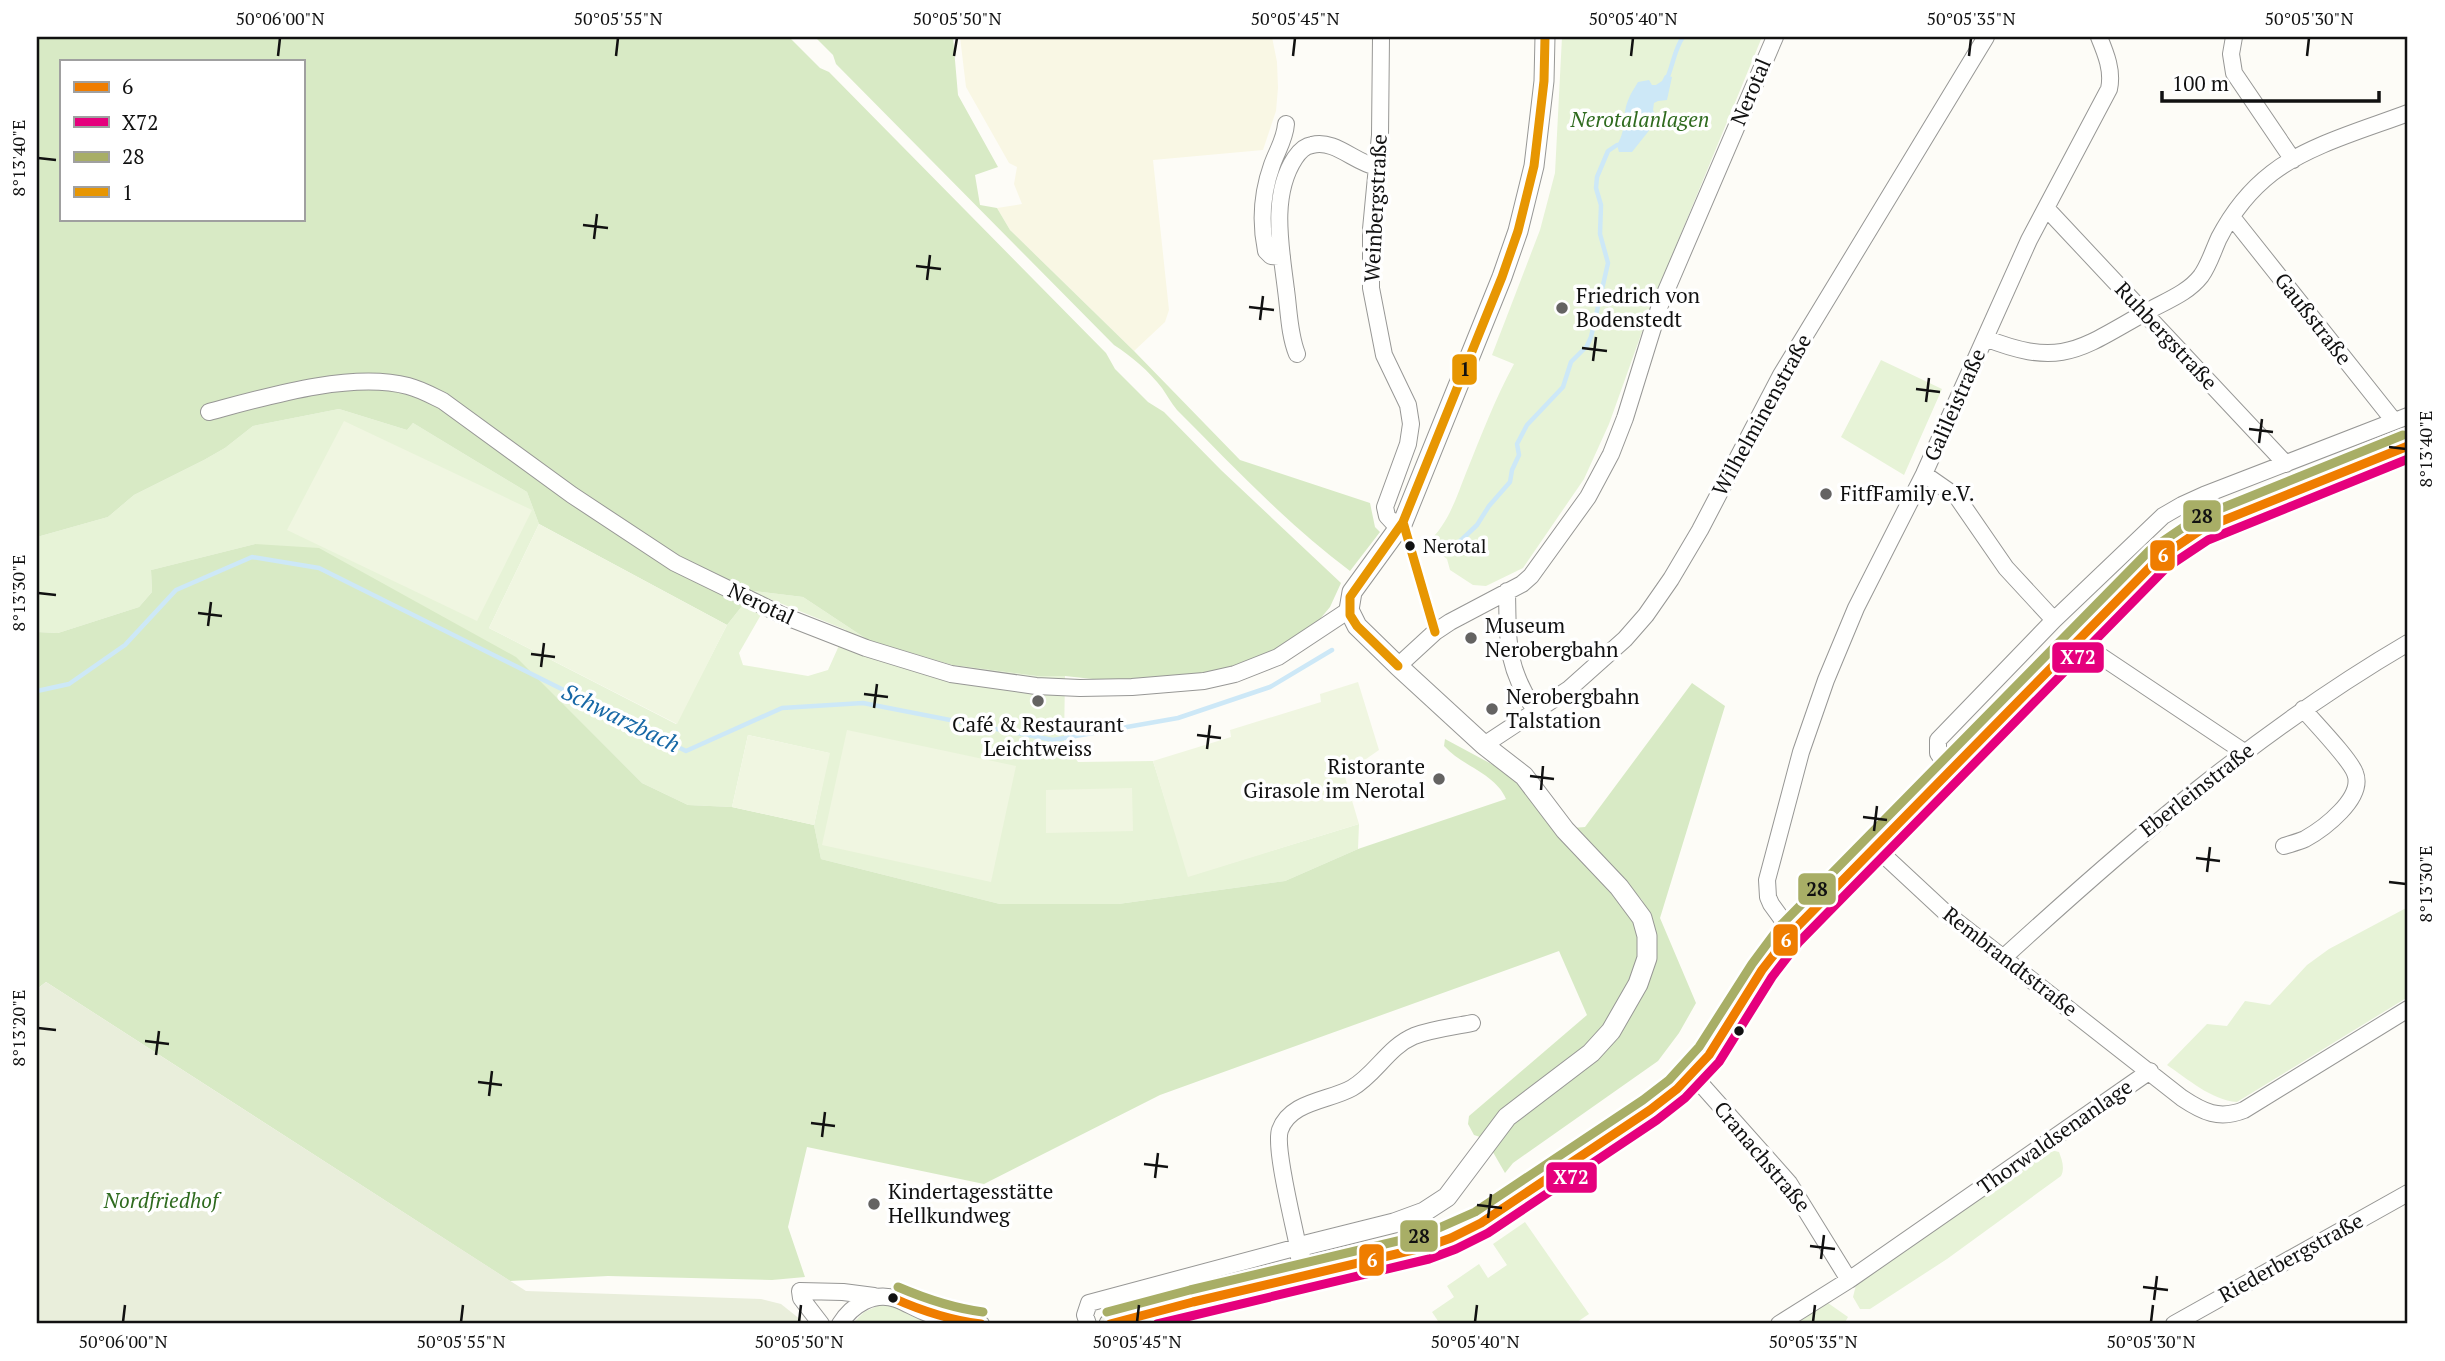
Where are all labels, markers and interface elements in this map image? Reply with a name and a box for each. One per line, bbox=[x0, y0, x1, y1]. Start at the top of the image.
text: 50°06'00"N bbox=[235, 6, 325, 30]
text: 50°05'55"N bbox=[573, 6, 663, 30]
text: 50°05'50"N bbox=[912, 6, 1002, 30]
text: 50°05'45"N bbox=[1250, 6, 1340, 30]
text: 50°05'40"N bbox=[1588, 6, 1678, 30]
text: 50°05'35"N bbox=[1926, 6, 2016, 30]
text: 50°05'30"N bbox=[2264, 6, 2354, 30]
street label: Nerotal bbox=[1723, 54, 1777, 129]
legend bbox=[60, 60, 304, 220]
scale bar bbox=[2162, 60, 2378, 104]
text: 100 m bbox=[2172, 69, 2229, 97]
text: 6 bbox=[122, 72, 133, 100]
park label: Nerotalanlagen bbox=[1570, 105, 1709, 133]
text: X72 bbox=[122, 108, 158, 136]
text: 8°13'40"E bbox=[6, 120, 30, 196]
street label: Weinbergstraße bbox=[1357, 133, 1393, 283]
text: 28 bbox=[122, 142, 144, 170]
text: 1 bbox=[122, 178, 133, 206]
street label: Gaußstraße bbox=[2269, 266, 2359, 370]
street label: Ruhbergstraße bbox=[2109, 275, 2224, 395]
place label: Friedrich von Bodenstedt bbox=[1576, 281, 1701, 333]
marker: Friedrich von Bodenstedt bbox=[1554, 300, 1570, 316]
street label: Wilhelminenstraße bbox=[1705, 329, 1817, 500]
street label: Galileistraße bbox=[1917, 344, 1991, 465]
line badge: 1 bbox=[1451, 353, 1478, 386]
text: 1 bbox=[1460, 356, 1470, 381]
text: 8°13'40"E bbox=[2413, 411, 2437, 487]
place label: FitfFamily e.V. bbox=[1840, 479, 1975, 507]
marker: FitfFamily e.V. bbox=[1818, 486, 1834, 502]
line badge: 28 bbox=[2182, 499, 2222, 533]
text: 28 bbox=[2191, 503, 2213, 528]
place label: Nerotal bbox=[1423, 533, 1486, 558]
marker: Nerotal bbox=[1403, 539, 1417, 553]
line badge: 6 bbox=[2149, 539, 2176, 572]
text: 6 bbox=[2158, 542, 2169, 567]
text: 8°13'30"E bbox=[6, 555, 30, 631]
street label: Nerotal bbox=[724, 576, 799, 631]
place label: Museum Nerobergbahn bbox=[1485, 611, 1619, 663]
marker: Museum Nerobergbahn bbox=[1463, 630, 1479, 646]
line badge: X72 bbox=[2051, 641, 2105, 674]
text: X72 bbox=[2060, 644, 2096, 669]
water label: Schwarzbach bbox=[557, 676, 686, 760]
place label: Nerobergbahn Talstation bbox=[1506, 682, 1640, 734]
marker: Café & Restaurant Leichtweiss bbox=[1030, 693, 1046, 709]
marker: Nerobergbahn Talstation bbox=[1484, 701, 1500, 717]
place label: Café & Restaurant Leichtweiss bbox=[952, 710, 1124, 762]
street label: Eberleinstraße bbox=[2134, 736, 2259, 843]
place label: Ristorante Girasole im Nerotal bbox=[1243, 752, 1425, 804]
marker: Ristorante Girasole im Nerotal bbox=[1431, 771, 1447, 787]
text: 8°13'30"E bbox=[2413, 846, 2437, 922]
line badge: 28 bbox=[1797, 872, 1837, 906]
text: 28 bbox=[1806, 876, 1828, 901]
street label: Rembrandtstraße bbox=[1938, 900, 2084, 1022]
line badge: 6 bbox=[1772, 923, 1799, 957]
text: 6 bbox=[1781, 927, 1792, 952]
text: 8°13'20"E bbox=[6, 990, 30, 1066]
unlabelled marker bbox=[1732, 1024, 1746, 1038]
street label: Thorwaldsenanlage bbox=[1972, 1072, 2137, 1200]
street label: Cranachstraße bbox=[1708, 1095, 1817, 1218]
line badge: X72 bbox=[1545, 1161, 1598, 1194]
text: X72 bbox=[1553, 1164, 1589, 1189]
place label: Kindertagesstätte Hellkundweg bbox=[888, 1177, 1053, 1229]
park label: Nordfriedhof bbox=[103, 1186, 222, 1214]
marker: Kindertagesstätte Hellkundweg bbox=[866, 1196, 882, 1212]
street label: Riederbergstraße bbox=[2213, 1206, 2368, 1308]
line badge: 28 bbox=[1399, 1219, 1439, 1253]
text: 28 bbox=[1408, 1223, 1430, 1248]
line badge: 6 bbox=[1358, 1243, 1385, 1277]
text: 6 bbox=[1367, 1247, 1378, 1272]
unlabelled marker bbox=[886, 1291, 900, 1305]
text: 50°06'00"N bbox=[78, 1329, 168, 1353]
text: 50°05'55"N bbox=[416, 1329, 506, 1353]
text: 50°05'50"N bbox=[754, 1329, 844, 1353]
text: 50°05'45"N bbox=[1092, 1329, 1182, 1353]
text: 50°05'40"N bbox=[1430, 1329, 1520, 1353]
text: 50°05'35"N bbox=[1768, 1329, 1858, 1353]
text: 50°05'30"N bbox=[2106, 1329, 2196, 1353]

